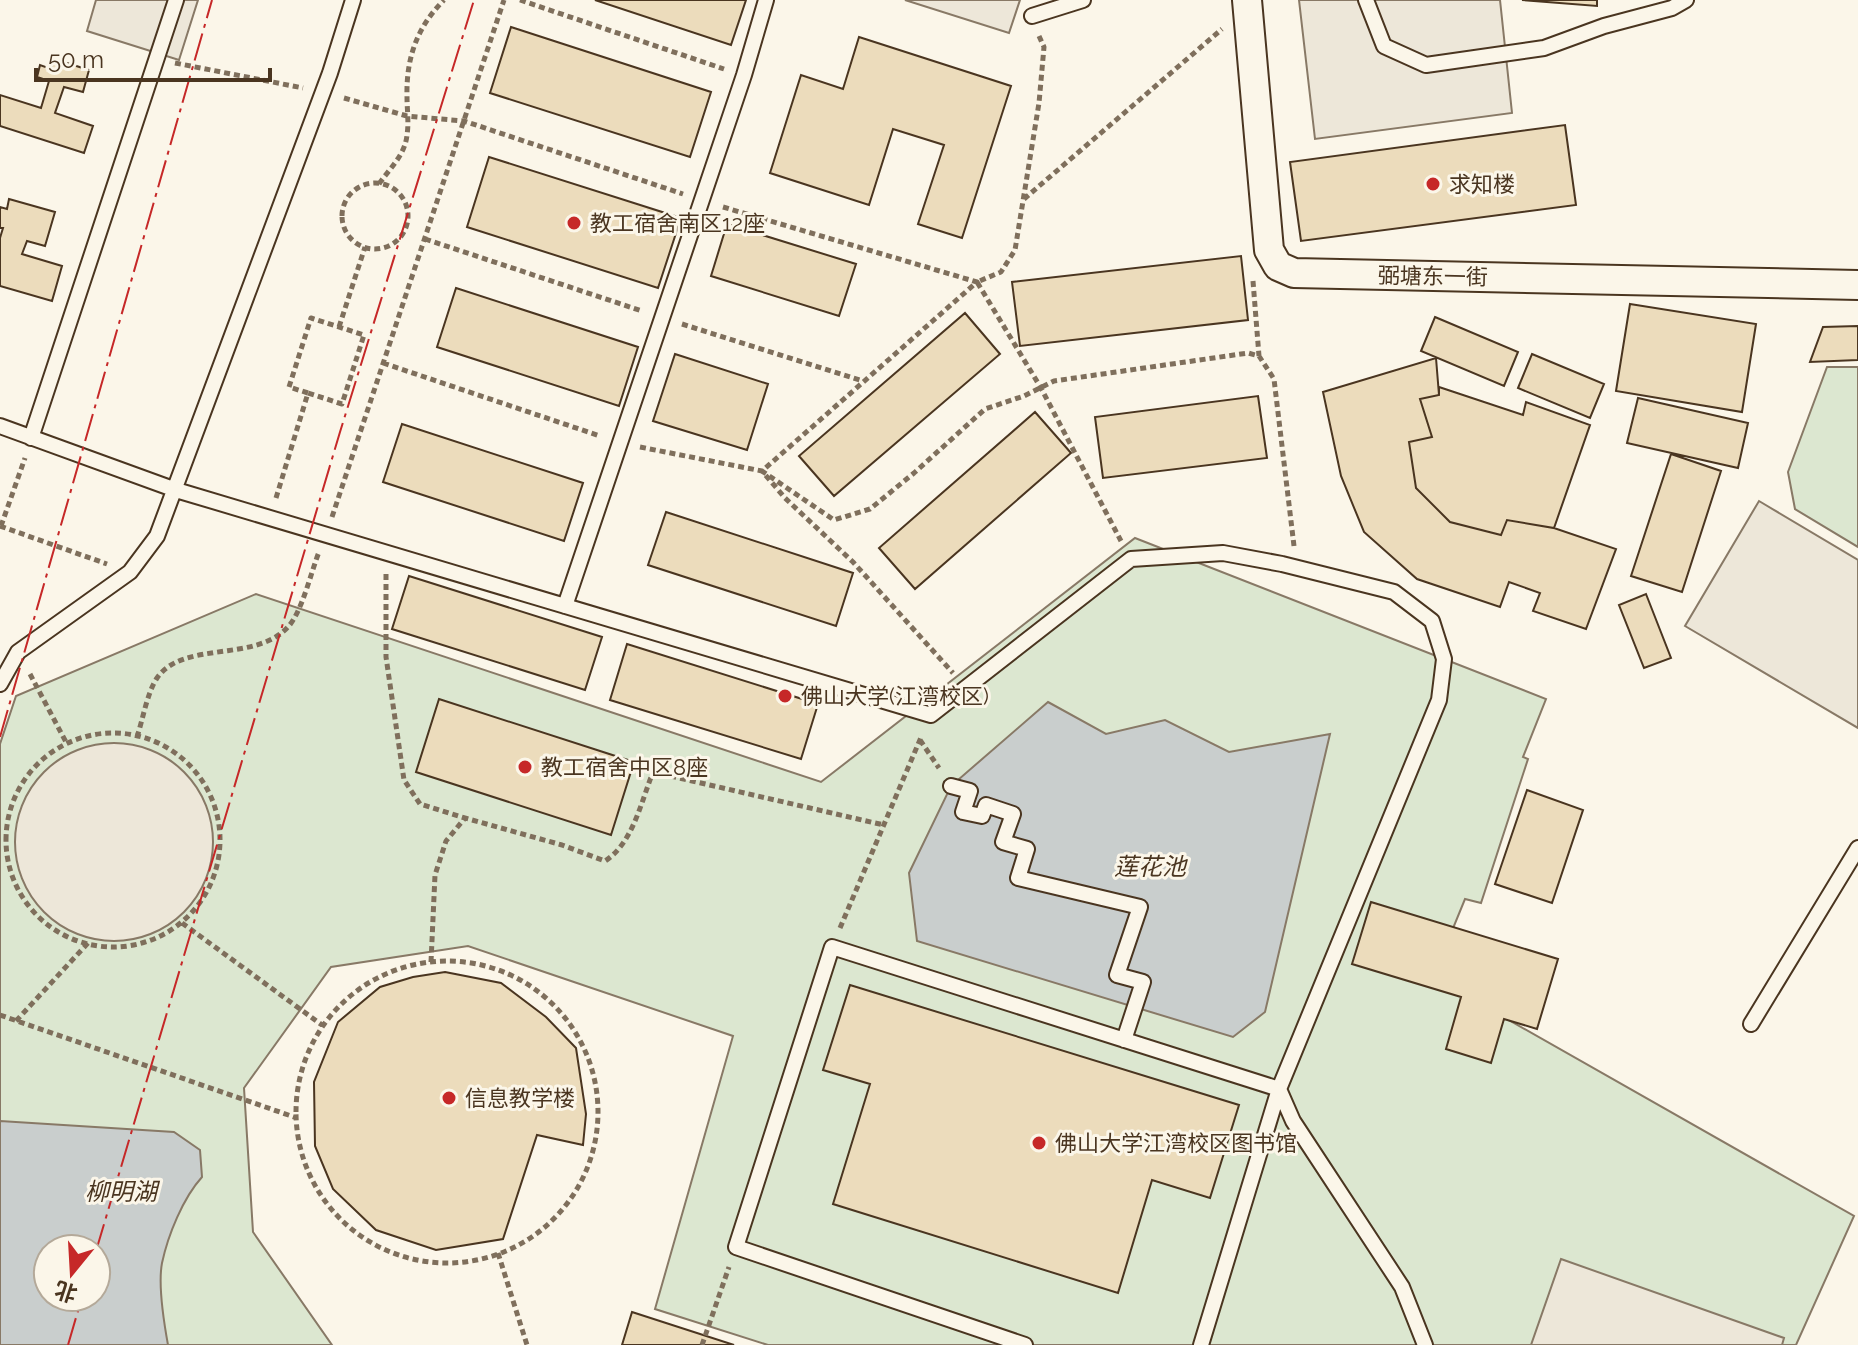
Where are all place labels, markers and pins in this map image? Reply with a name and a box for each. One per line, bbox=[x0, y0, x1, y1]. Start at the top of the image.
place label: 求知楼 bbox=[1449, 171, 1515, 197]
marker: 求知楼 bbox=[1424, 175, 1442, 193]
place label: 教工宿舍南区12座 bbox=[590, 210, 765, 236]
marker: 教工宿舍南区12座 bbox=[565, 214, 583, 232]
place label: 佛山大学(江湾校区) bbox=[801, 683, 989, 709]
marker: 佛山大学(江湾校区) bbox=[776, 687, 794, 705]
place label: 教工宿舍中区8座 bbox=[541, 754, 708, 780]
marker: 教工宿舍中区8座 bbox=[516, 758, 534, 776]
place label: 信息教学楼 bbox=[465, 1085, 575, 1111]
marker: 信息教学楼 bbox=[440, 1089, 458, 1107]
place label: 佛山大学江湾校区图书馆 bbox=[1055, 1130, 1297, 1156]
marker: 佛山大学江湾校区图书馆 bbox=[1030, 1134, 1048, 1152]

